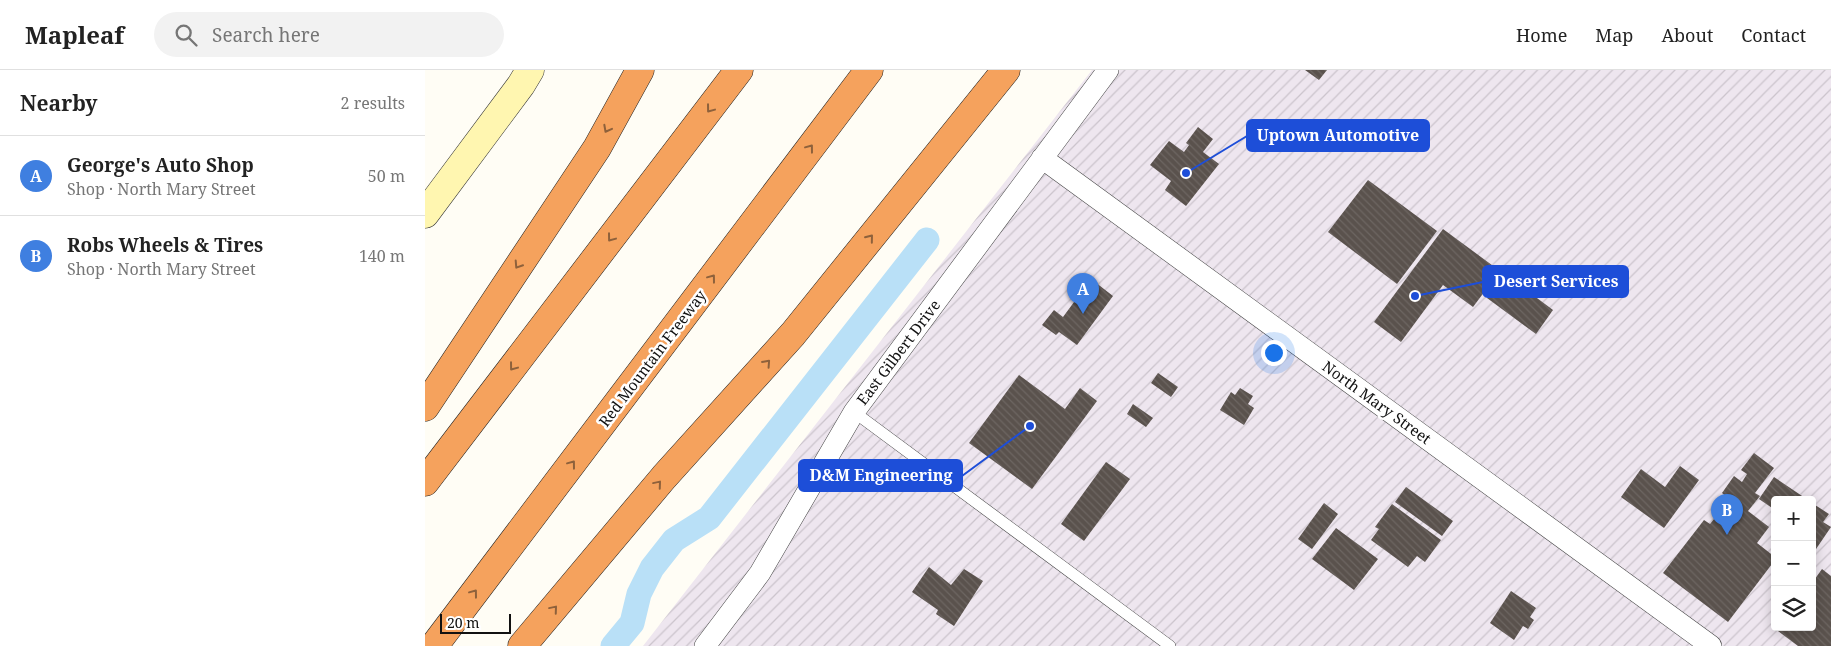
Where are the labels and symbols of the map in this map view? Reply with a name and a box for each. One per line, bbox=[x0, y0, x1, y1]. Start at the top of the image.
one-way arrow bbox=[707, 103, 715, 112]
callout: Uptown Automotive bbox=[1247, 120, 1429, 151]
one-way arrow bbox=[603, 124, 613, 133]
text: Uptown Automotive bbox=[1257, 124, 1419, 146]
one-way arrow bbox=[804, 144, 813, 154]
one-way arrow bbox=[609, 232, 617, 241]
one-way arrow bbox=[865, 235, 873, 244]
one-way arrow bbox=[515, 260, 525, 269]
callout: Desert Services bbox=[1483, 266, 1628, 297]
text: Desert Services bbox=[1494, 270, 1619, 292]
pin: A bbox=[1067, 273, 1099, 314]
one-way arrow bbox=[706, 274, 715, 284]
street label: Red Mountain Freeway bbox=[594, 285, 710, 431]
street label: East Gilbert Drive bbox=[852, 295, 944, 409]
your location bbox=[1261, 340, 1287, 366]
street label: North Mary Street bbox=[1319, 356, 1435, 448]
one-way arrow bbox=[761, 360, 770, 369]
one-way arrow bbox=[510, 361, 518, 370]
one-way arrow bbox=[566, 460, 575, 469]
callout: D&M Engineering bbox=[799, 460, 962, 491]
text: D&M Engineering bbox=[810, 464, 952, 486]
one-way arrow bbox=[653, 481, 662, 490]
pin: B bbox=[1711, 494, 1743, 535]
one-way arrow bbox=[468, 589, 477, 599]
one-way arrow bbox=[548, 605, 557, 614]
scale bar bbox=[440, 611, 511, 634]

